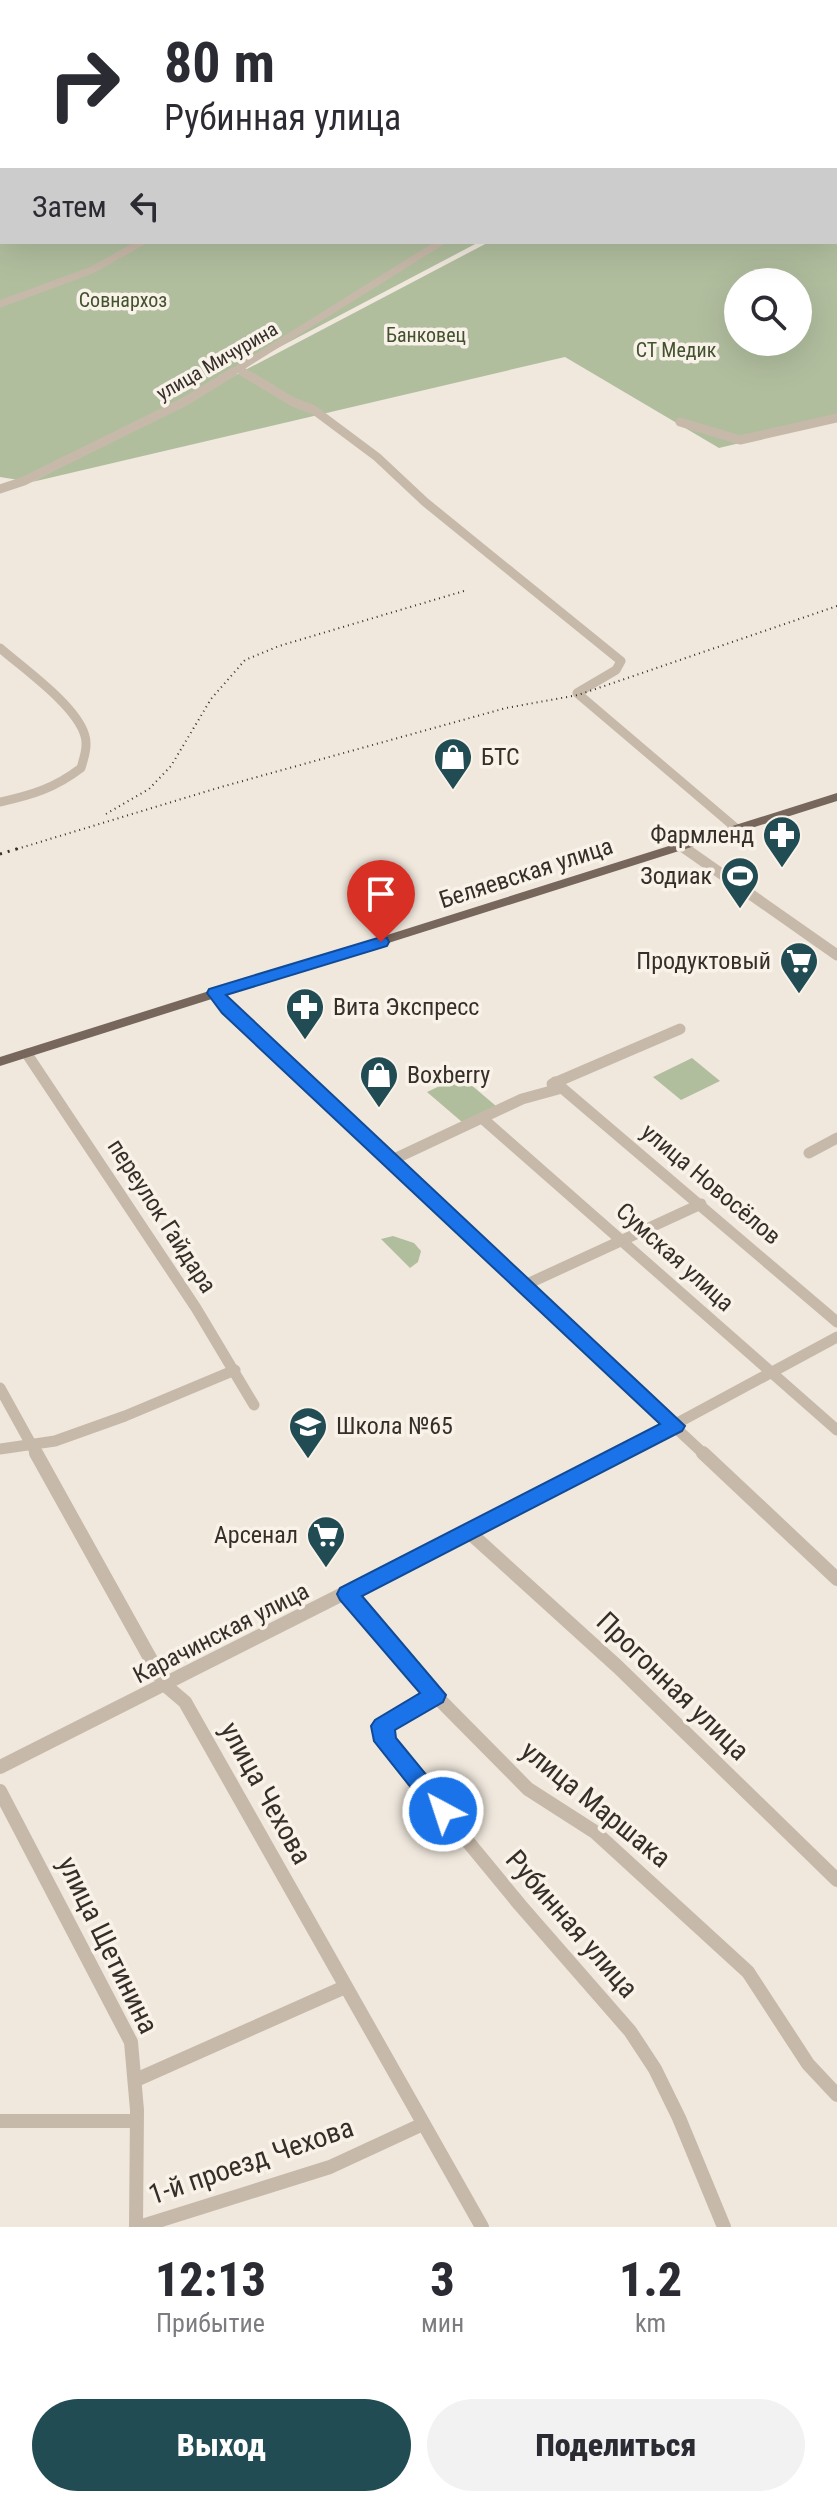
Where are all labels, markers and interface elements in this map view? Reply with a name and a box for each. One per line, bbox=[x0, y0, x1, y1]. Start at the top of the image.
text: 80 m bbox=[164, 30, 275, 96]
icon: right bbox=[32, 32, 136, 136]
text: Рубинная улица bbox=[164, 97, 401, 139]
icon: left bbox=[123, 184, 167, 228]
text: Затем bbox=[32, 189, 107, 224]
map controls bbox=[724, 268, 812, 356]
button: search bbox=[724, 268, 812, 356]
park label: Совнархоз bbox=[79, 288, 167, 312]
street label: улица Мичурина bbox=[152, 317, 282, 405]
park label: Банковец bbox=[386, 323, 466, 347]
park label: СТ Медик bbox=[636, 338, 717, 362]
shop icon: БТС bbox=[432, 736, 474, 791]
place label: БТС bbox=[481, 743, 520, 771]
pharmacy icon: Фармленд bbox=[761, 814, 803, 869]
place label: Фармленд bbox=[650, 821, 754, 849]
street label: Беляевская улица bbox=[436, 832, 616, 914]
sports icon: Зодиак bbox=[719, 855, 761, 910]
pin bbox=[347, 860, 415, 942]
place label: Зодиак bbox=[640, 862, 712, 890]
icon: arrive bbox=[359, 872, 403, 916]
supermarket icon: Продуктовый bbox=[778, 940, 820, 995]
place label: Продуктовый bbox=[636, 947, 771, 975]
pharmacy icon: Вита Экспресс bbox=[284, 986, 326, 1041]
place label: Вита Экспресс bbox=[333, 993, 479, 1021]
shop icon: Boxberry bbox=[358, 1054, 400, 1109]
place label: Boxberry bbox=[407, 1061, 490, 1089]
street label: улица Новосёлов bbox=[636, 1118, 786, 1250]
street label: переулок Гайдара bbox=[102, 1134, 222, 1298]
street label: Сумская улица bbox=[611, 1197, 739, 1317]
school or university icon: Школа №65 bbox=[287, 1405, 329, 1460]
place label: Школа №65 bbox=[336, 1412, 453, 1440]
supermarket icon: Арсенал bbox=[305, 1514, 347, 1569]
place label: Арсенал bbox=[214, 1521, 298, 1549]
street label: Карачинская улица bbox=[128, 1577, 314, 1689]
street label: Прогонная улица bbox=[590, 1605, 756, 1767]
street label: улица Чехова bbox=[213, 1716, 319, 1870]
street label: улица Маршака bbox=[515, 1734, 677, 1874]
position arrow bbox=[401, 1769, 485, 1853]
street label: Рубинная улица bbox=[499, 1844, 645, 2004]
street label: улица Щетинина bbox=[51, 1851, 165, 2039]
street label: 1-й проезд Чехова bbox=[144, 2111, 358, 2211]
text: 12:13 bbox=[155, 2251, 266, 2308]
text: 3 bbox=[430, 2251, 455, 2308]
text: 1.2 bbox=[619, 2251, 682, 2308]
text: Прибытие bbox=[156, 2308, 265, 2338]
text: мин bbox=[421, 2308, 464, 2338]
text: km bbox=[635, 2308, 666, 2338]
button: Выход bbox=[32, 2399, 411, 2491]
button: Поделиться bbox=[427, 2399, 805, 2491]

